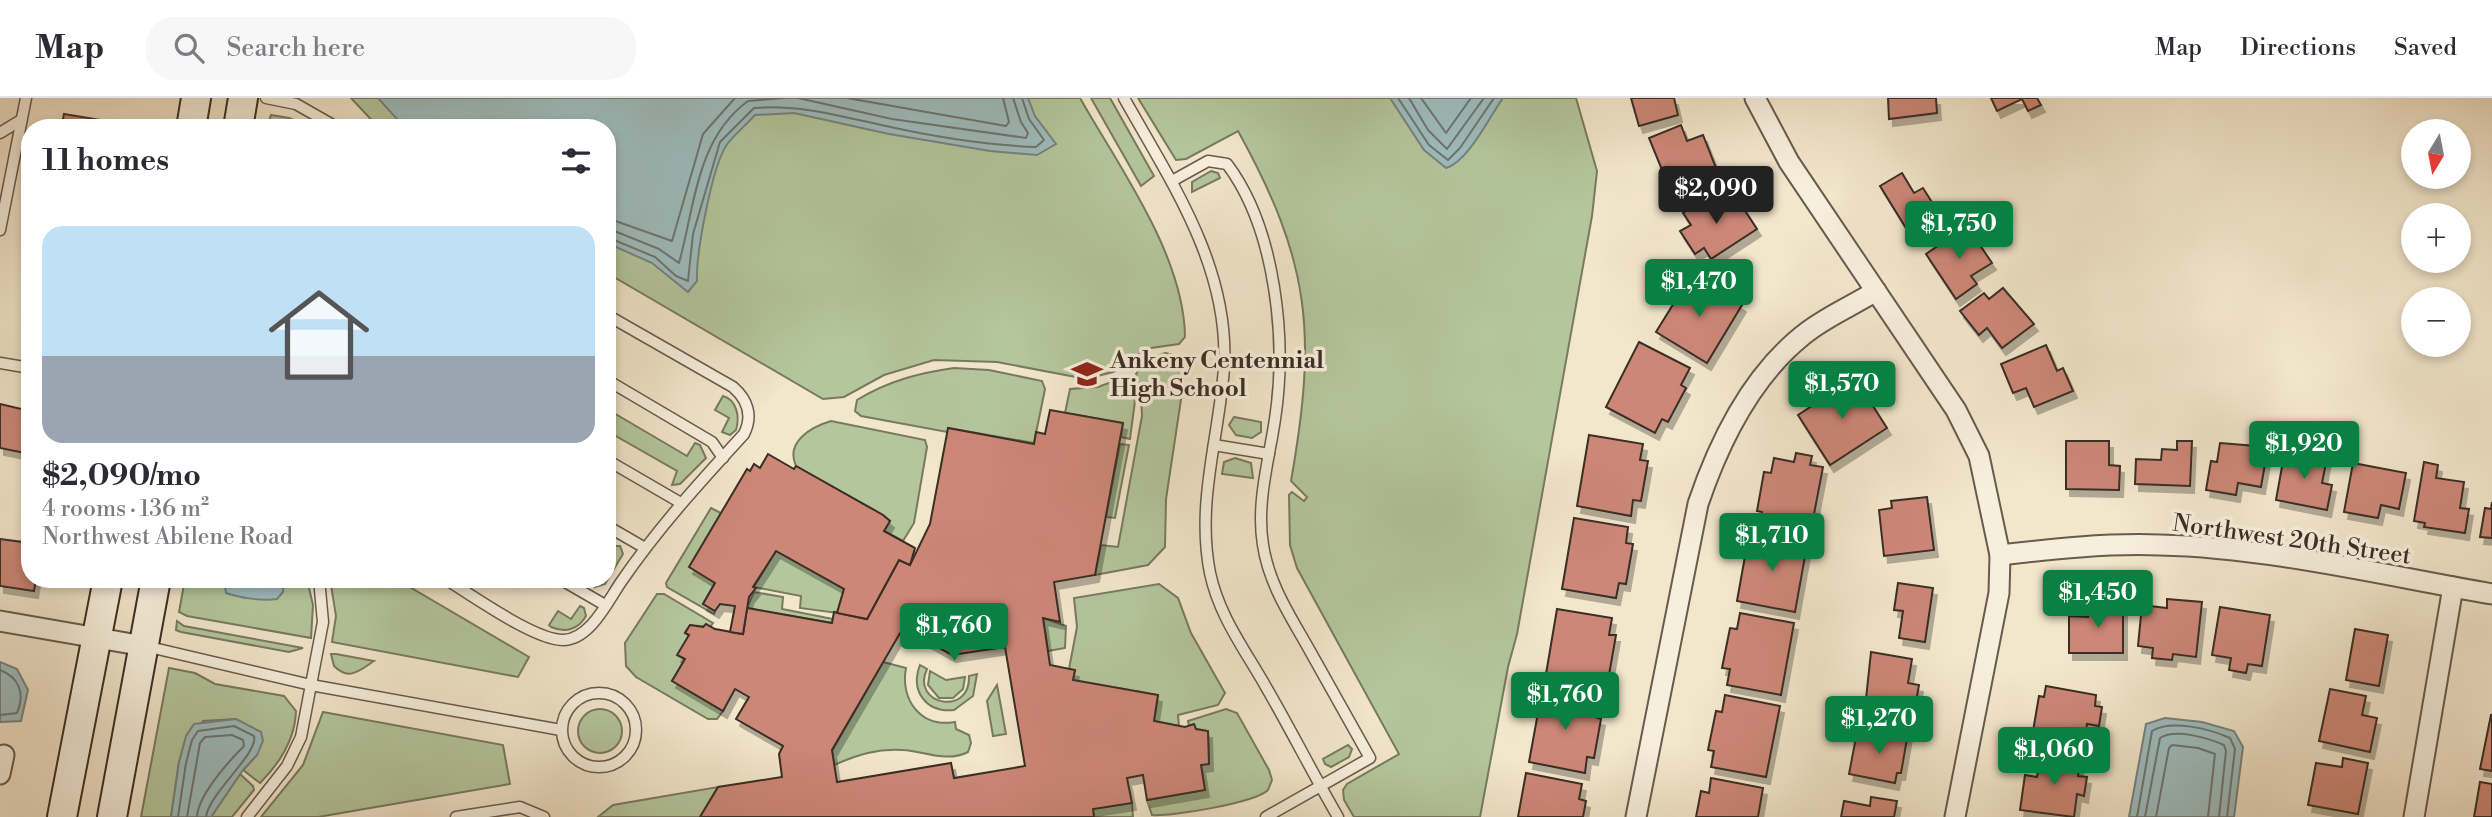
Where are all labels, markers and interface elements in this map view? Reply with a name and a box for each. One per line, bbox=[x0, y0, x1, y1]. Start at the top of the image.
search box bbox=[146, 17, 636, 80]
text: Map bbox=[35, 28, 104, 69]
icon: search bbox=[170, 29, 208, 67]
text: Search here bbox=[226, 32, 365, 64]
text: Map bbox=[2155, 33, 2202, 63]
text: Directions bbox=[2240, 33, 2356, 63]
text: Saved bbox=[2394, 33, 2457, 63]
north arrow bbox=[2401, 119, 2471, 189]
map controls bbox=[2401, 119, 2471, 357]
text: 11 homes bbox=[42, 142, 169, 180]
icon: filters bbox=[557, 142, 595, 180]
pin: $2,090 bbox=[1659, 166, 1773, 226]
text: $2,090 bbox=[1674, 175, 1758, 203]
pin: $1,750 bbox=[1902, 202, 2016, 261]
button: + bbox=[2401, 203, 2471, 273]
text: $1,750 bbox=[1921, 210, 1997, 238]
pin: $1,470 bbox=[1642, 260, 1756, 319]
text: $1,470 bbox=[1661, 268, 1737, 296]
icon: home bbox=[256, 272, 382, 398]
button: − bbox=[2401, 287, 2471, 357]
place label: Ankeny Centennial High School bbox=[1109, 346, 1324, 404]
school or university icon: Ankeny Centennial High School bbox=[1070, 357, 1104, 391]
pin: $1,570 bbox=[1785, 362, 1899, 421]
text: $1,570 bbox=[1804, 370, 1880, 398]
pin: $1,920 bbox=[2247, 422, 2361, 481]
text: $1,920 bbox=[2265, 430, 2343, 458]
text: $2,090/mo bbox=[42, 457, 201, 495]
text: 4 rooms · 136 m² bbox=[42, 495, 209, 523]
street label: Northwest 20th Street bbox=[2171, 508, 2414, 572]
pin: $1,710 bbox=[1715, 514, 1829, 573]
text: $1,710 bbox=[1735, 522, 1809, 550]
text: Northwest Abilene Road bbox=[42, 523, 293, 551]
pin: $1,450 bbox=[2041, 570, 2155, 630]
text: $1,450 bbox=[2059, 579, 2137, 607]
pin: $1,760 bbox=[897, 603, 1011, 663]
text: $1,760 bbox=[916, 612, 992, 640]
pin: $1,760 bbox=[1508, 672, 1622, 732]
text: $1,760 bbox=[1527, 681, 1603, 709]
pin: $1,270 bbox=[1822, 696, 1936, 756]
text: $1,270 bbox=[1841, 705, 1917, 733]
pin: $1,060 bbox=[1997, 728, 2111, 787]
text: $1,060 bbox=[2014, 736, 2094, 764]

